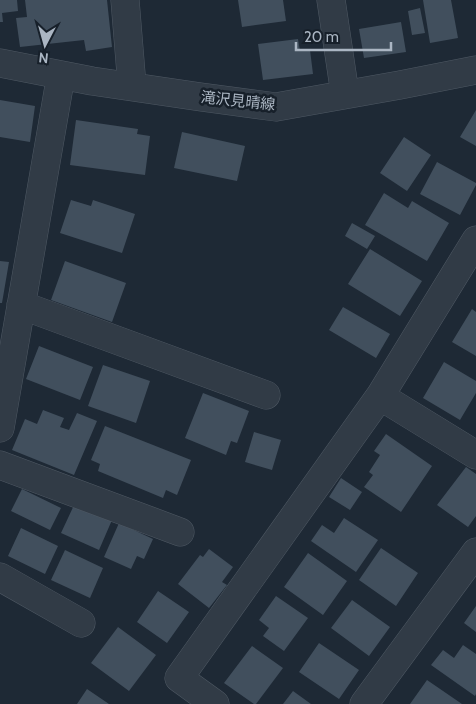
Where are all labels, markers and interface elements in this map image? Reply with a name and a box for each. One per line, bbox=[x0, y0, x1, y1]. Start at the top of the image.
north arrow bbox=[20, 20, 70, 70]
scale bar bbox=[296, 20, 391, 52]
text: 20 m bbox=[304, 28, 339, 46]
text: N bbox=[38, 48, 50, 67]
street label: 滝沢見晴線 bbox=[200, 88, 276, 114]

